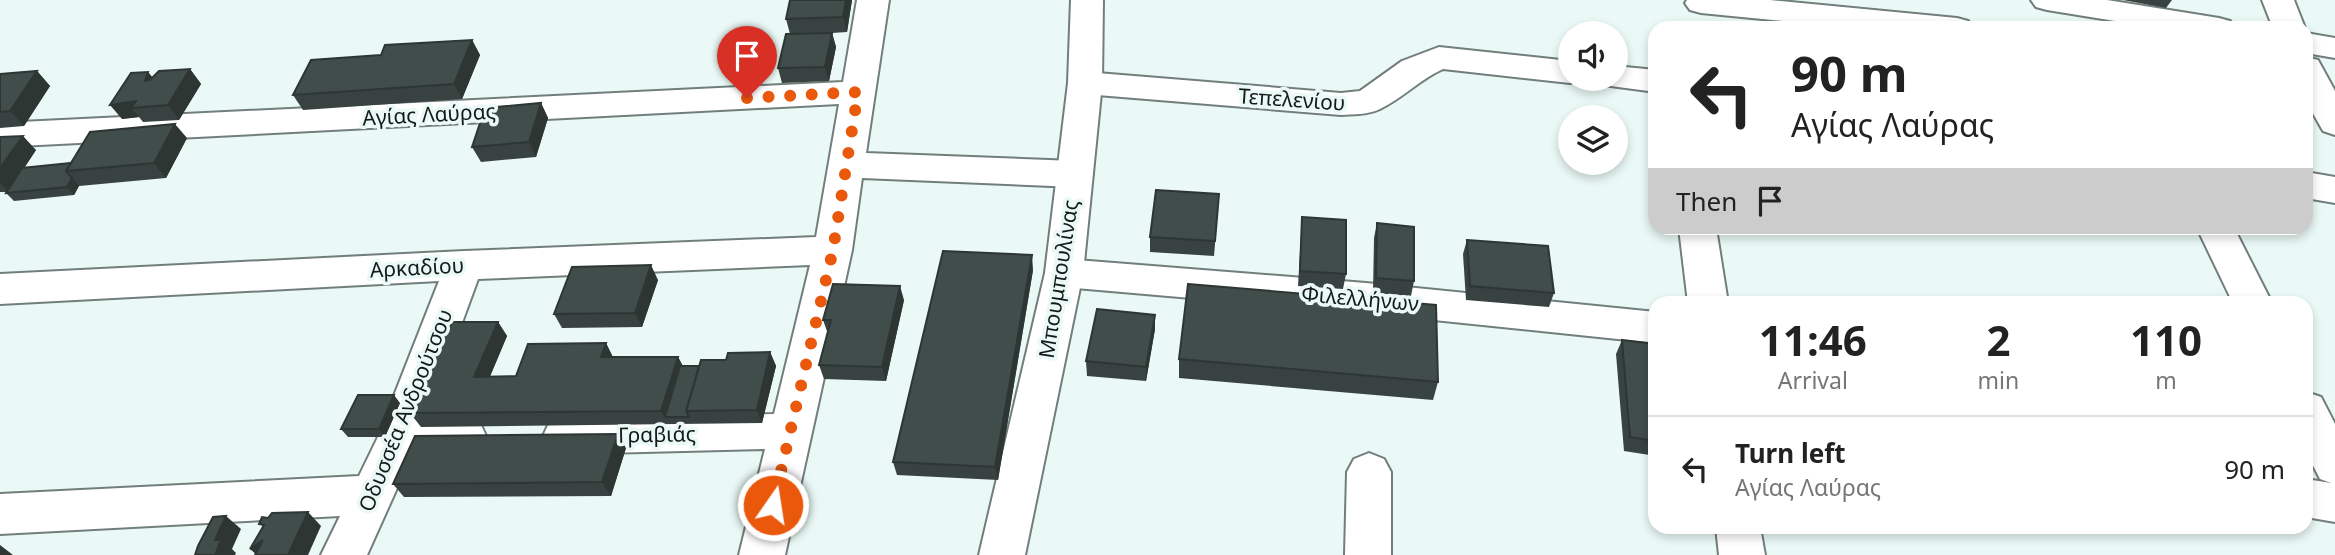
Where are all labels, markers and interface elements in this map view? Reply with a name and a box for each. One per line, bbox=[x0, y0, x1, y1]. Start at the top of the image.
map controls bbox=[1558, 21, 1628, 175]
button: sound bbox=[1558, 21, 1628, 91]
pin bbox=[717, 26, 777, 98]
icon: arrive bbox=[728, 37, 766, 75]
text: 90 m bbox=[1791, 40, 1908, 106]
icon: left bbox=[1676, 49, 1767, 140]
street label: Τεπελενίου bbox=[1238, 81, 1346, 117]
street label: Αγίας Λαύρας bbox=[362, 97, 496, 131]
text: Αγίας Λαύρας bbox=[1791, 103, 1994, 146]
button: layers bbox=[1558, 105, 1628, 175]
icon: arrive bbox=[1751, 182, 1789, 220]
text: Then bbox=[1676, 183, 1737, 219]
street label: Μπουμπουλίνας bbox=[1032, 198, 1084, 360]
street label: Αρκαδίου bbox=[369, 251, 465, 283]
street label: Φιλελλήνων bbox=[1300, 279, 1420, 317]
street label: Οδυσσέα Ανδρούτσου bbox=[352, 305, 458, 515]
text: 11:46 bbox=[1759, 311, 1867, 368]
text: 2 bbox=[1986, 311, 2010, 368]
text: 110 bbox=[2130, 311, 2202, 368]
text: Arrival bbox=[1778, 364, 1848, 396]
text: min bbox=[1978, 364, 2019, 396]
text: m bbox=[2155, 364, 2177, 396]
street label: Γραβιάς bbox=[618, 419, 696, 449]
text: Turn left bbox=[1735, 435, 1846, 471]
icon: left bbox=[1676, 450, 1714, 488]
text: 90 m bbox=[2224, 451, 2285, 487]
position arrow bbox=[736, 468, 810, 542]
text: Αγίας Λαύρας bbox=[1735, 471, 1881, 503]

